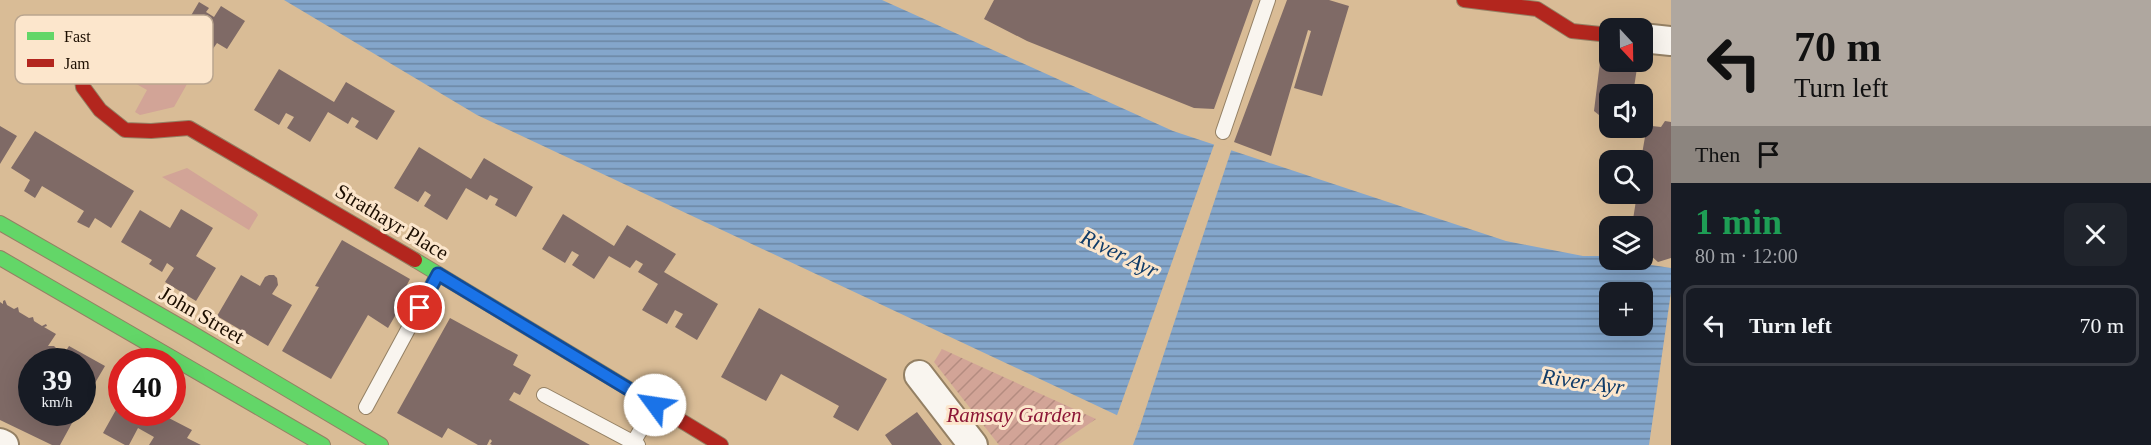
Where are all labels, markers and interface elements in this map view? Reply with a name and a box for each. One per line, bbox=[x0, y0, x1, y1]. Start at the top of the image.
legend bbox=[15, 15, 213, 84]
north arrow bbox=[1599, 18, 1653, 72]
map controls bbox=[1599, 18, 1653, 336]
icon: left bbox=[1695, 24, 1773, 102]
text: 70 m bbox=[1794, 24, 1882, 70]
text: Fast bbox=[64, 28, 91, 45]
text: Jam bbox=[64, 55, 90, 72]
text: Turn left bbox=[1794, 73, 1888, 103]
button: sound bbox=[1599, 84, 1653, 138]
icon: arrive bbox=[1752, 138, 1785, 171]
text: Then bbox=[1695, 142, 1740, 167]
button: search bbox=[1599, 150, 1653, 204]
street label: Strathayr Place bbox=[331, 179, 453, 265]
text: 1 min bbox=[1695, 202, 1782, 242]
button: close bbox=[2064, 203, 2127, 266]
button: layers bbox=[1599, 216, 1653, 270]
water label: River Ayr bbox=[1076, 224, 1163, 283]
text: 80 m · 12:00 bbox=[1695, 245, 1798, 267]
street label: John Street bbox=[155, 281, 249, 349]
pin bbox=[394, 282, 445, 333]
button: + bbox=[1599, 282, 1653, 336]
icon: arrive bbox=[403, 291, 436, 324]
icon: left bbox=[1698, 309, 1731, 342]
text: Turn left bbox=[1749, 313, 1832, 338]
text: 70 m bbox=[2079, 313, 2124, 338]
speed limit sign: 40 bbox=[108, 348, 186, 426]
text: 39 bbox=[42, 363, 72, 396]
water label: River Ayr bbox=[1539, 363, 1626, 400]
position arrow bbox=[623, 373, 687, 437]
text: km/h bbox=[42, 394, 72, 410]
park label: Ramsay Garden bbox=[945, 403, 1082, 427]

